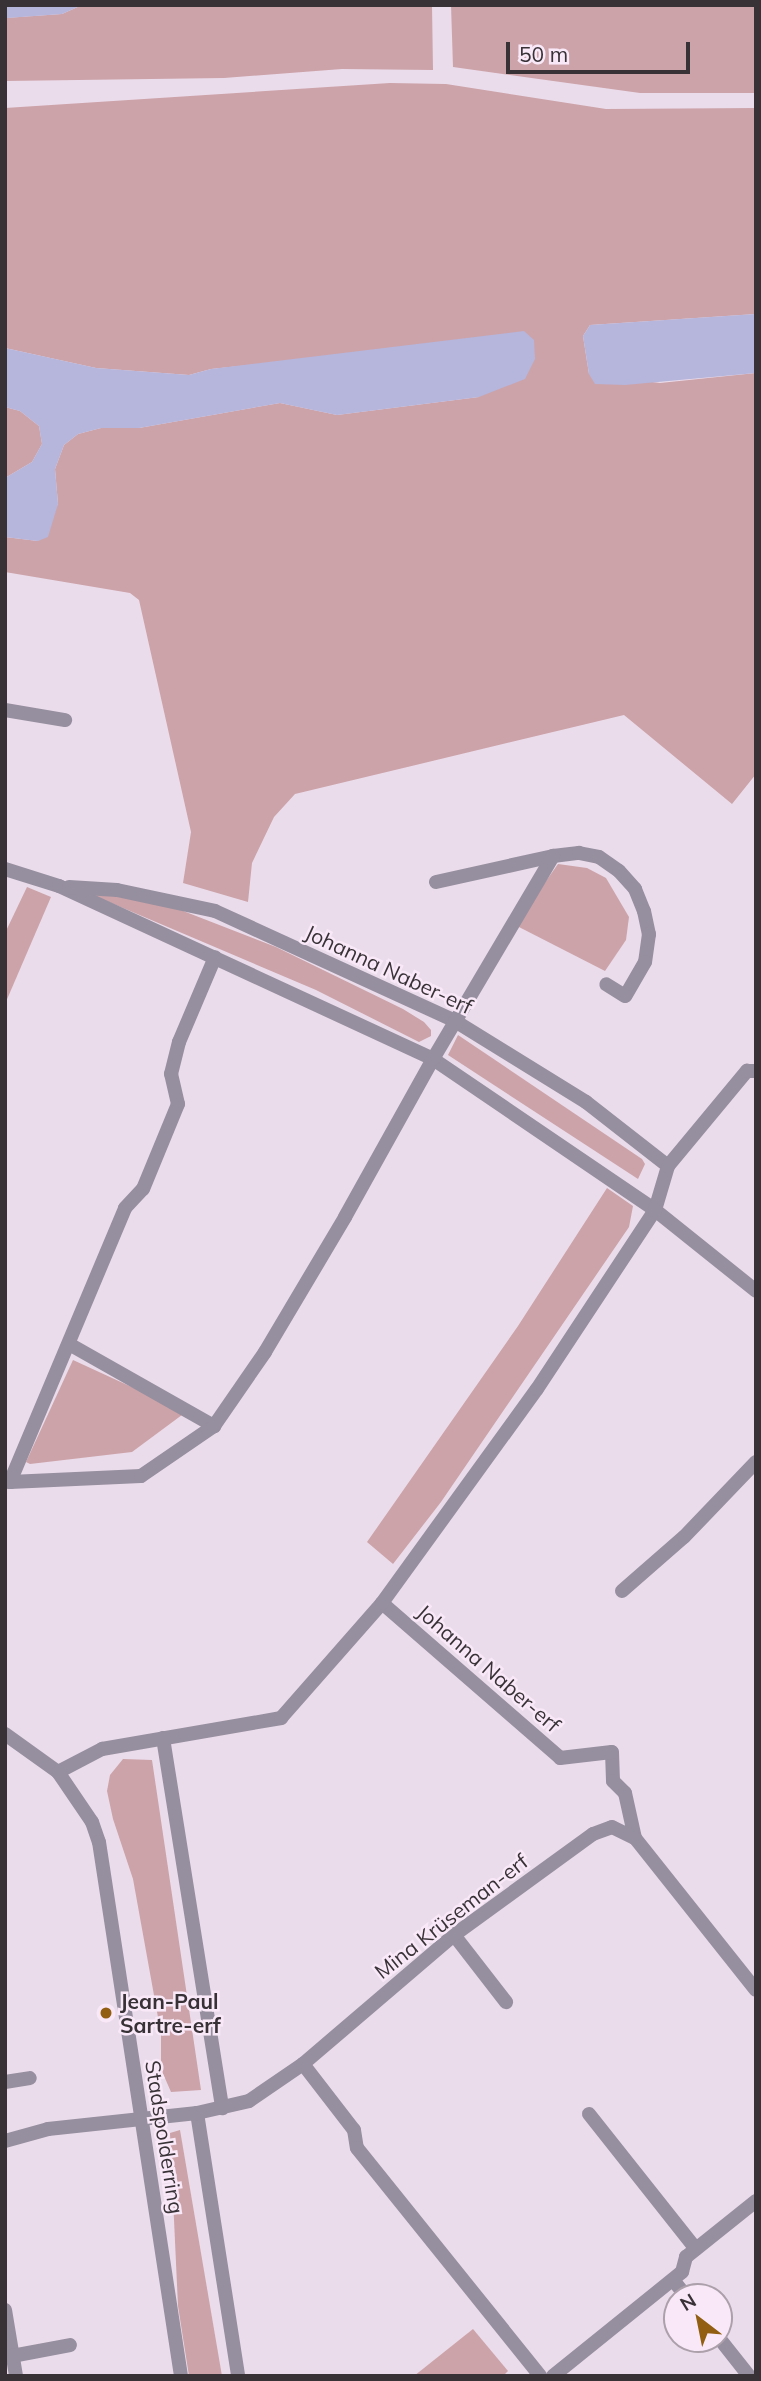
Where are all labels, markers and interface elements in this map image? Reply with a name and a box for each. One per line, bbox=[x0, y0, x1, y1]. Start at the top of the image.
scale bar bbox=[509, 28, 693, 72]
text: 50 m bbox=[519, 41, 568, 67]
street label: Johanna Naber-erf bbox=[301, 919, 477, 1019]
street label: Johanna Naber-erf bbox=[412, 1599, 566, 1737]
street label: Mina Krüseman-erf bbox=[369, 1848, 533, 1984]
place label: Jean-Paul Sartre-erf bbox=[120, 1988, 221, 2038]
marker: Jean-Paul Sartre-erf bbox=[98, 2005, 114, 2021]
street label: Stadspolderring bbox=[140, 2059, 190, 2215]
north arrow bbox=[663, 2283, 733, 2353]
text: N bbox=[675, 2288, 700, 2316]

